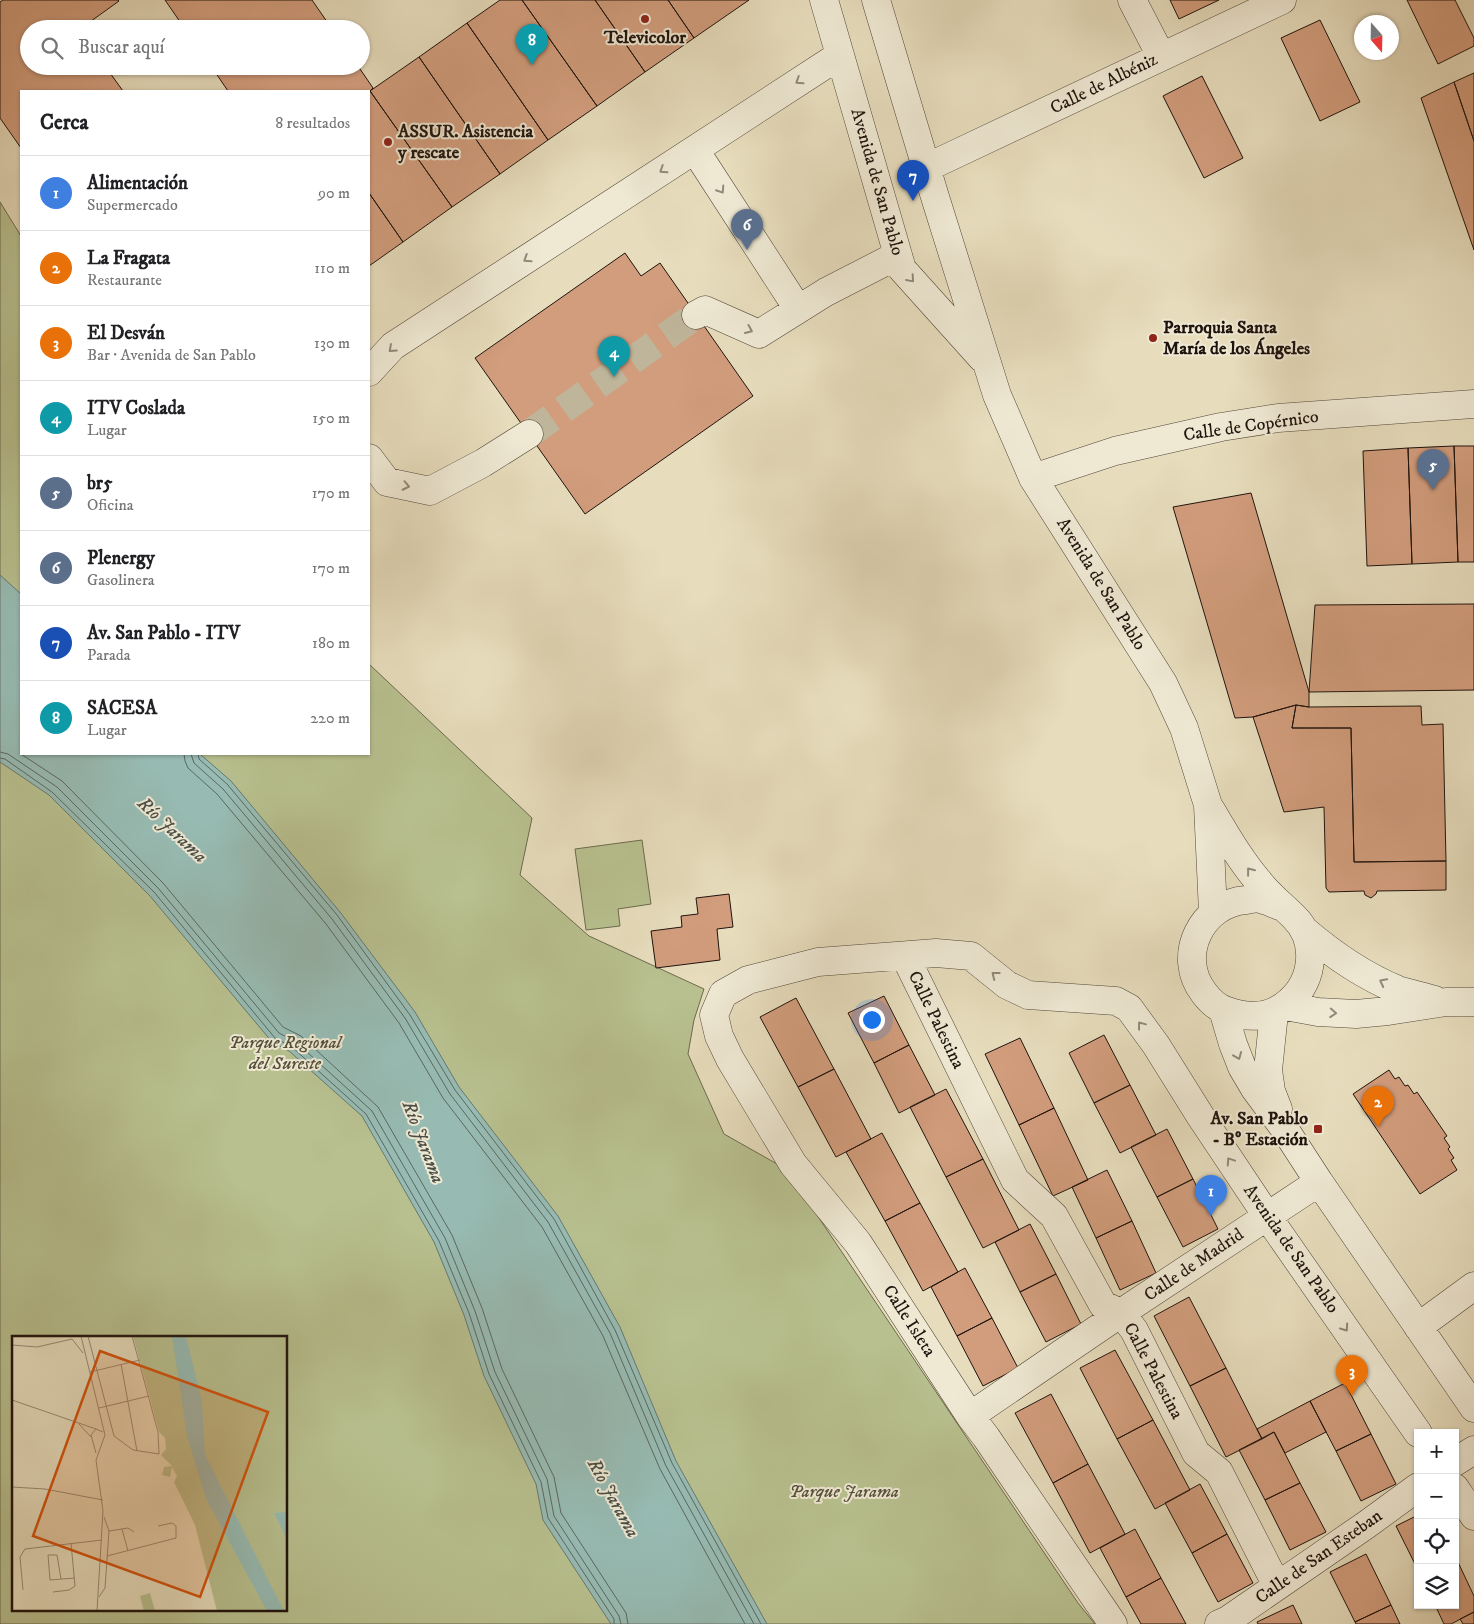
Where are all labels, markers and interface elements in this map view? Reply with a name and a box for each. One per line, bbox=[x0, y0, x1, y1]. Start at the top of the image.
marker: Televicolor bbox=[639, 13, 651, 25]
north arrow bbox=[1354, 15, 1399, 60]
search box bbox=[20, 20, 370, 75]
pin: 8 bbox=[516, 24, 548, 65]
place label: Televicolor bbox=[603, 27, 686, 49]
icon: search bbox=[38, 34, 66, 62]
text: Buscar aquí bbox=[78, 36, 164, 59]
street label: Calle de Albéniz bbox=[1047, 48, 1161, 119]
one-way arrow bbox=[796, 75, 805, 84]
street label: Avenida de San Pablo bbox=[845, 106, 909, 258]
text: Cerca bbox=[40, 110, 88, 136]
text: 8 resultados bbox=[275, 113, 350, 133]
place label: ASSUR. Asistencia y rescate bbox=[397, 121, 533, 164]
marker: ASSUR. Asistencia y rescate bbox=[382, 136, 394, 148]
pin: 7 bbox=[897, 160, 929, 201]
one-way arrow bbox=[660, 164, 669, 173]
text: Alimentación bbox=[87, 172, 188, 195]
text: 1 bbox=[53, 183, 59, 203]
text: 90 m bbox=[318, 183, 350, 203]
one-way arrow bbox=[715, 185, 725, 194]
text: Supermercado bbox=[87, 195, 178, 215]
pin: 6 bbox=[731, 209, 763, 250]
text: La Fragata bbox=[87, 247, 170, 270]
one-way arrow bbox=[524, 253, 533, 262]
text: 2 bbox=[52, 258, 60, 278]
text: 110 m bbox=[314, 258, 350, 278]
text: Restaurante bbox=[87, 270, 162, 290]
one-way arrow bbox=[905, 274, 914, 283]
place label: Parroquia Santa María de los Ángeles bbox=[1163, 317, 1310, 360]
text: El Desván bbox=[87, 322, 165, 345]
one-way arrow bbox=[744, 323, 753, 334]
marker: Parroquia Santa María de los Ángeles bbox=[1147, 332, 1159, 344]
text: 3 bbox=[53, 333, 59, 353]
text: 130 m bbox=[314, 333, 350, 353]
pin: 4 bbox=[598, 336, 630, 377]
one-way arrow bbox=[389, 343, 398, 352]
text: Bar · Avenida de San Pablo bbox=[87, 345, 256, 365]
text: ITV Coslada bbox=[87, 397, 185, 420]
street label: Calle de Copérnico bbox=[1182, 406, 1320, 446]
text: 4 bbox=[51, 408, 61, 428]
text: 150 m bbox=[312, 408, 350, 428]
text: Lugar bbox=[87, 420, 127, 440]
pin: 5 bbox=[1417, 449, 1449, 490]
text: br5 bbox=[87, 472, 112, 495]
one-way arrow bbox=[401, 480, 410, 490]
text: 5 bbox=[52, 483, 60, 503]
text: 170 m bbox=[312, 483, 350, 503]
text: Oficina bbox=[87, 495, 134, 515]
street label: Avenida de San Pablo bbox=[1051, 514, 1151, 655]
text: Plenergy bbox=[87, 547, 155, 570]
text: 6 bbox=[52, 558, 60, 578]
text: 170 m bbox=[312, 558, 350, 578]
text: Gasolinera bbox=[87, 570, 155, 590]
text: Av. San Pablo - ITV bbox=[87, 622, 240, 645]
text: 7 bbox=[52, 633, 60, 653]
text: 180 m bbox=[312, 633, 350, 653]
text: Parada bbox=[87, 645, 131, 665]
text: SACESA bbox=[87, 697, 157, 720]
text: 8 bbox=[52, 708, 60, 728]
text: 220 m bbox=[310, 708, 350, 728]
text: Lugar bbox=[87, 720, 127, 740]
water label: Río Jarama bbox=[132, 791, 212, 868]
one-way arrow bbox=[1247, 868, 1255, 877]
street label: Calle Palestina bbox=[903, 968, 969, 1073]
one-way arrow bbox=[992, 973, 1001, 981]
one-way arrow bbox=[1380, 978, 1389, 988]
your location bbox=[859, 1007, 885, 1033]
one-way arrow bbox=[1329, 1007, 1337, 1018]
one-way arrow bbox=[1139, 1022, 1147, 1031]
park label: Parque Regional del Sureste bbox=[229, 1032, 343, 1075]
one-way arrow bbox=[1232, 1052, 1242, 1060]
pin: 2 bbox=[1362, 1086, 1394, 1127]
water label: Río Jarama bbox=[396, 1096, 449, 1187]
place label: Av. San Pablo - Bº Estación bbox=[1209, 1108, 1309, 1151]
marker: Av. San Pablo - Bº Estación bbox=[1312, 1123, 1324, 1135]
one-way arrow bbox=[1227, 1157, 1237, 1166]
pin: 1 bbox=[1195, 1175, 1227, 1216]
street label: Avenida de San Pablo bbox=[1238, 1180, 1344, 1318]
street label: Calle de Madrid bbox=[1140, 1224, 1248, 1306]
street label: Calle Isleta bbox=[878, 1281, 941, 1361]
street label: Calle Palestina bbox=[1118, 1319, 1188, 1423]
one-way arrow bbox=[1339, 1322, 1348, 1332]
inset map bbox=[12, 1336, 288, 1612]
pin: 3 bbox=[1336, 1355, 1368, 1396]
map controls bbox=[1414, 1429, 1459, 1609]
button: + bbox=[1414, 1429, 1459, 1474]
water label: Río Jarama bbox=[581, 1454, 644, 1542]
button: − bbox=[1414, 1474, 1459, 1519]
park label: Parque Jarama bbox=[789, 1481, 899, 1503]
street label: Calle de San Esteban bbox=[1251, 1505, 1387, 1609]
button: locate bbox=[1414, 1519, 1459, 1564]
button: layers bbox=[1414, 1564, 1459, 1609]

